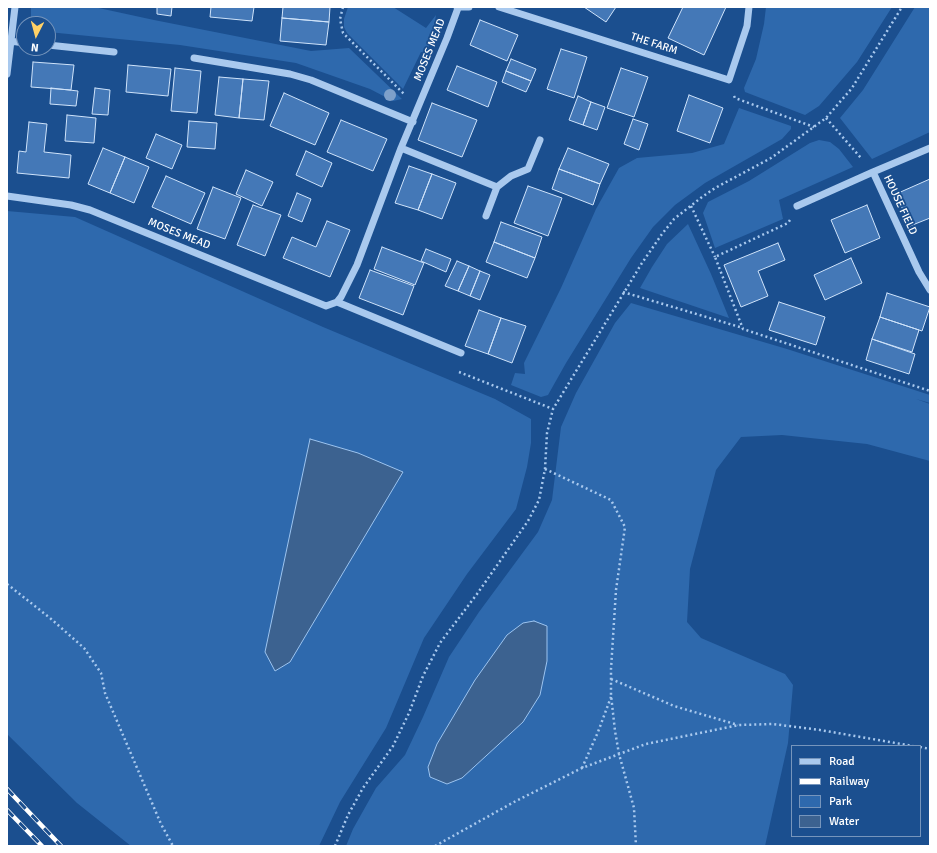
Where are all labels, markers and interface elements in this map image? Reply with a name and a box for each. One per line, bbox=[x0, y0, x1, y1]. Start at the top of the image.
north arrow bbox=[16, 16, 56, 56]
street label: MOSES MEAD bbox=[412, 17, 448, 83]
street label: THE FARM bbox=[629, 30, 679, 58]
text: N bbox=[30, 41, 39, 54]
street label: HOUSE FIELD bbox=[880, 173, 920, 237]
street label: MOSES MEAD bbox=[146, 216, 212, 252]
legend bbox=[791, 745, 921, 837]
text: Road bbox=[829, 754, 855, 769]
text: Railway bbox=[829, 774, 869, 789]
text: Park bbox=[829, 794, 852, 809]
text: Water bbox=[829, 814, 859, 829]

